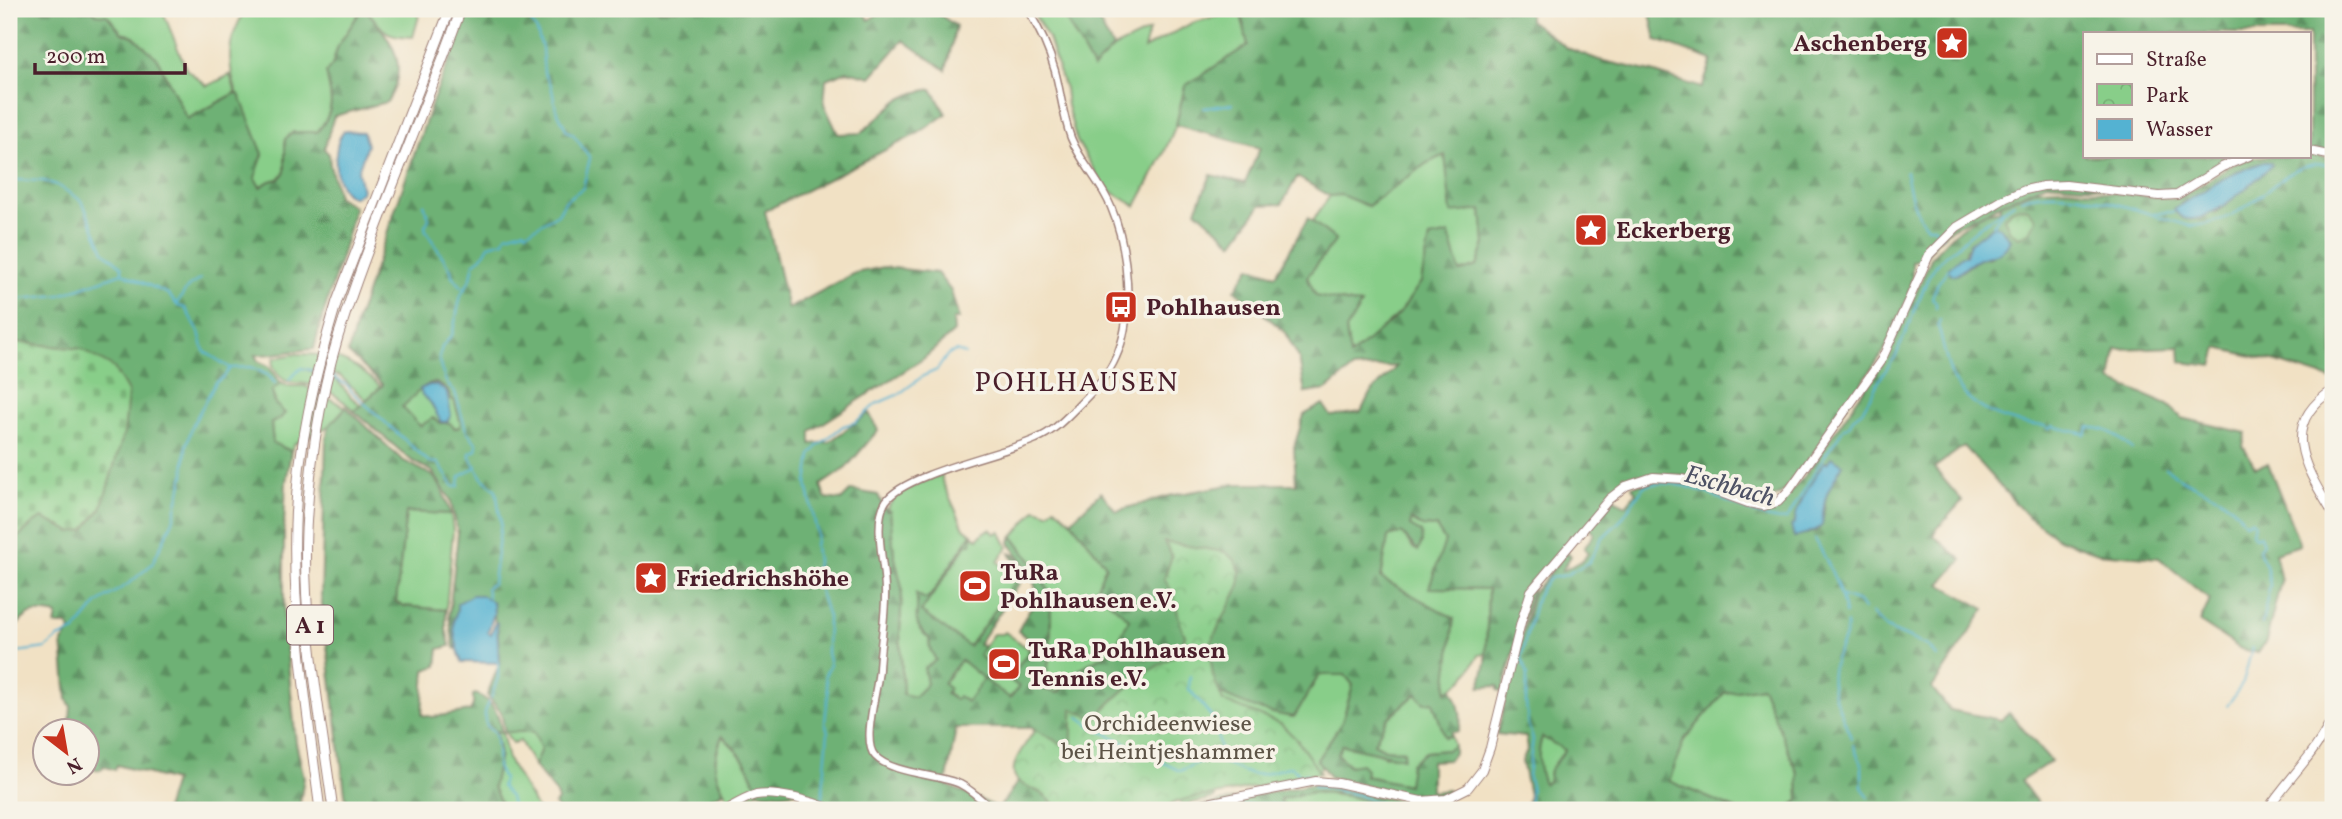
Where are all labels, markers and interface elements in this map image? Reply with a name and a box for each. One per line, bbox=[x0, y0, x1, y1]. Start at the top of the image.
place icon: Aschenberg bbox=[1933, 24, 1971, 62]
place label: Aschenberg bbox=[1793, 28, 1927, 62]
scale bar bbox=[35, 32, 186, 76]
legend bbox=[2083, 32, 2310, 158]
text: 200 m bbox=[46, 43, 106, 72]
text: Straße bbox=[2146, 46, 2207, 75]
text: Park bbox=[2146, 82, 2189, 111]
text: Wasser bbox=[2146, 116, 2213, 145]
place icon: Eckerberg bbox=[1572, 211, 1610, 249]
place label: Eckerberg bbox=[1616, 215, 1731, 249]
bus stop icon: Pohlhausen bbox=[1102, 288, 1140, 326]
place label: Pohlhausen bbox=[1146, 292, 1281, 326]
district label: POHLHAUSEN bbox=[974, 364, 1180, 403]
water label: Eschbach bbox=[1680, 457, 1779, 517]
place label: TuRa Pohlhausen e.V. bbox=[1000, 557, 1177, 619]
place icon: Friedrichshöhe bbox=[632, 559, 670, 597]
place label: Friedrichshöhe bbox=[676, 563, 849, 597]
sports icon: TuRa Pohlhausen e.V. bbox=[956, 567, 994, 605]
road number: A 1 bbox=[287, 606, 333, 645]
place label: TuRa Pohlhausen Tennis e.V. bbox=[1028, 635, 1226, 697]
sports icon: TuRa Pohlhausen Tennis e.V. bbox=[985, 645, 1023, 683]
park label: Orchideenwiese bei Heintjeshammer bbox=[1061, 708, 1275, 770]
north arrow bbox=[32, 718, 102, 788]
text: N bbox=[61, 750, 86, 780]

